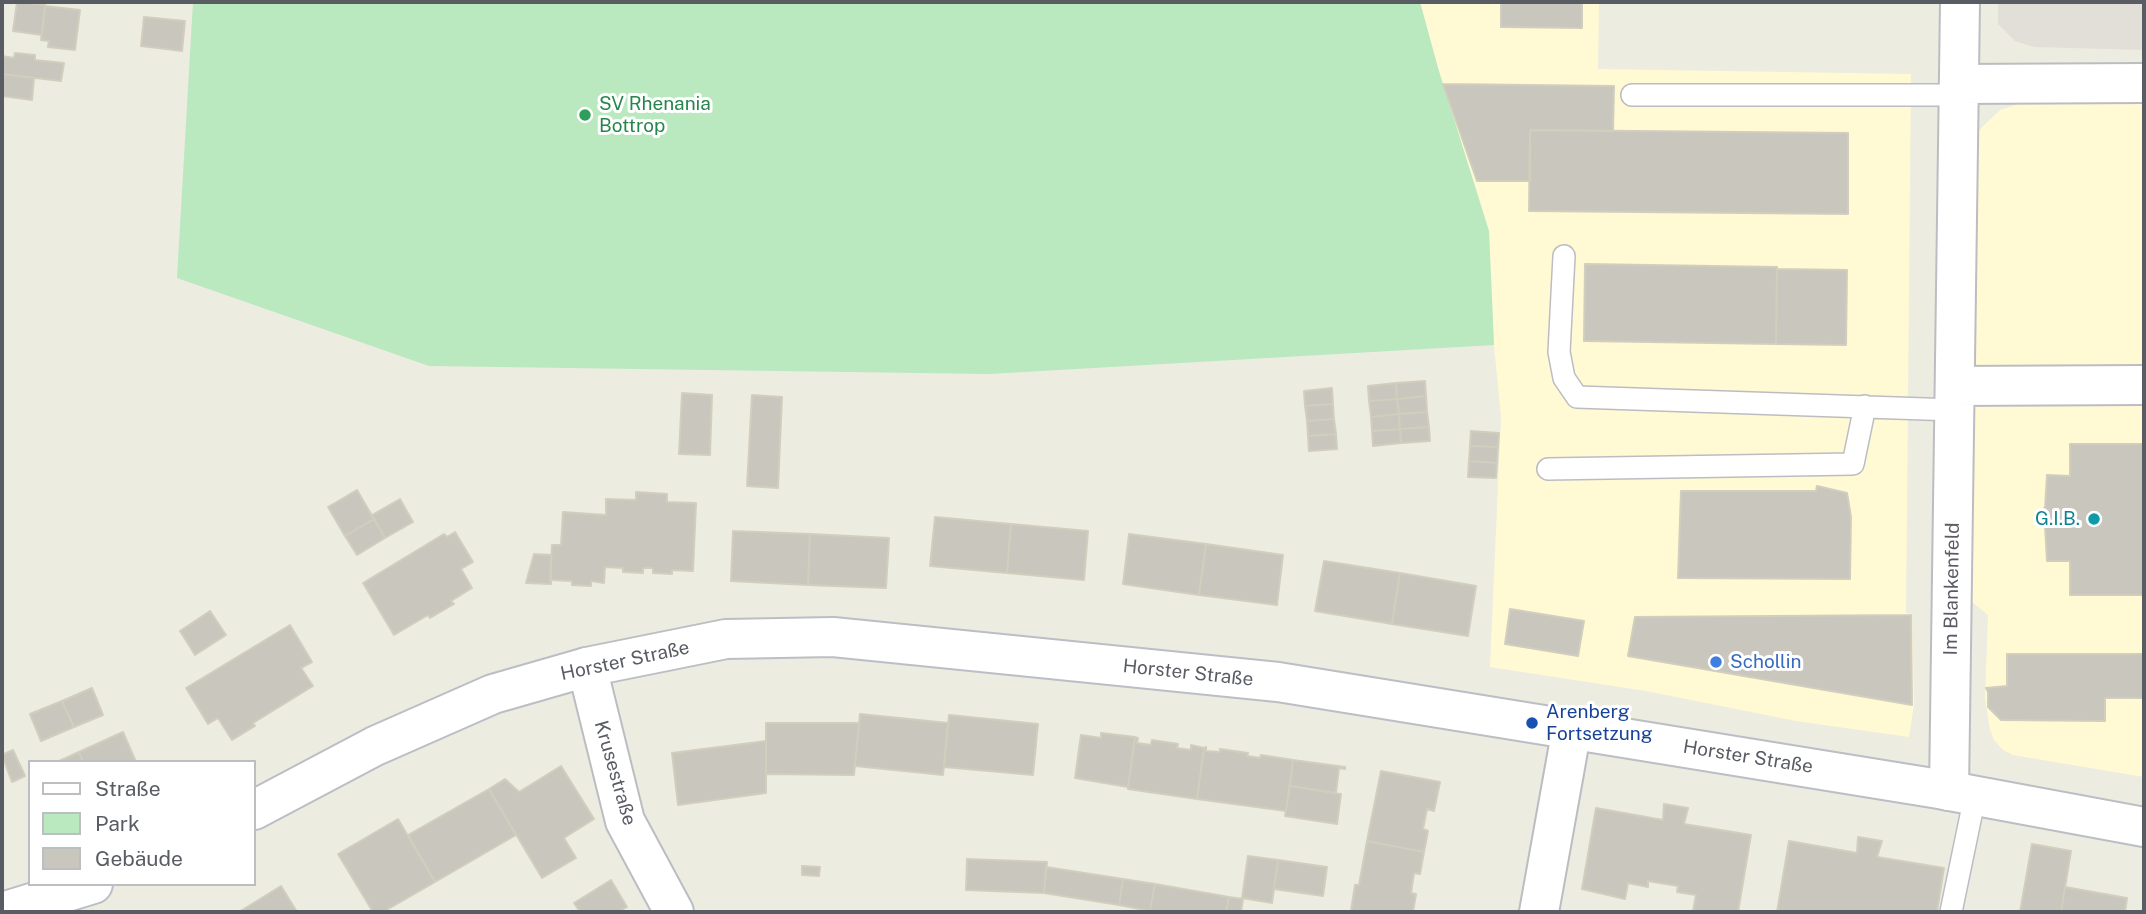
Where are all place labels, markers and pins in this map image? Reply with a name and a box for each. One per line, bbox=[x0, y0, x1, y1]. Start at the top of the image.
place label: SV Rhenania Bottrop bbox=[599, 93, 711, 137]
marker: SV Rhenania Bottrop bbox=[577, 107, 593, 123]
place label: G.I.B. bbox=[2035, 508, 2080, 530]
marker: G.I.B. bbox=[2086, 511, 2102, 527]
place label: Schollin bbox=[1730, 651, 1802, 673]
marker: Schollin bbox=[1708, 654, 1724, 670]
place label: Arenberg Fortsetzung bbox=[1546, 701, 1653, 745]
marker: Arenberg Fortsetzung bbox=[1524, 715, 1540, 731]

